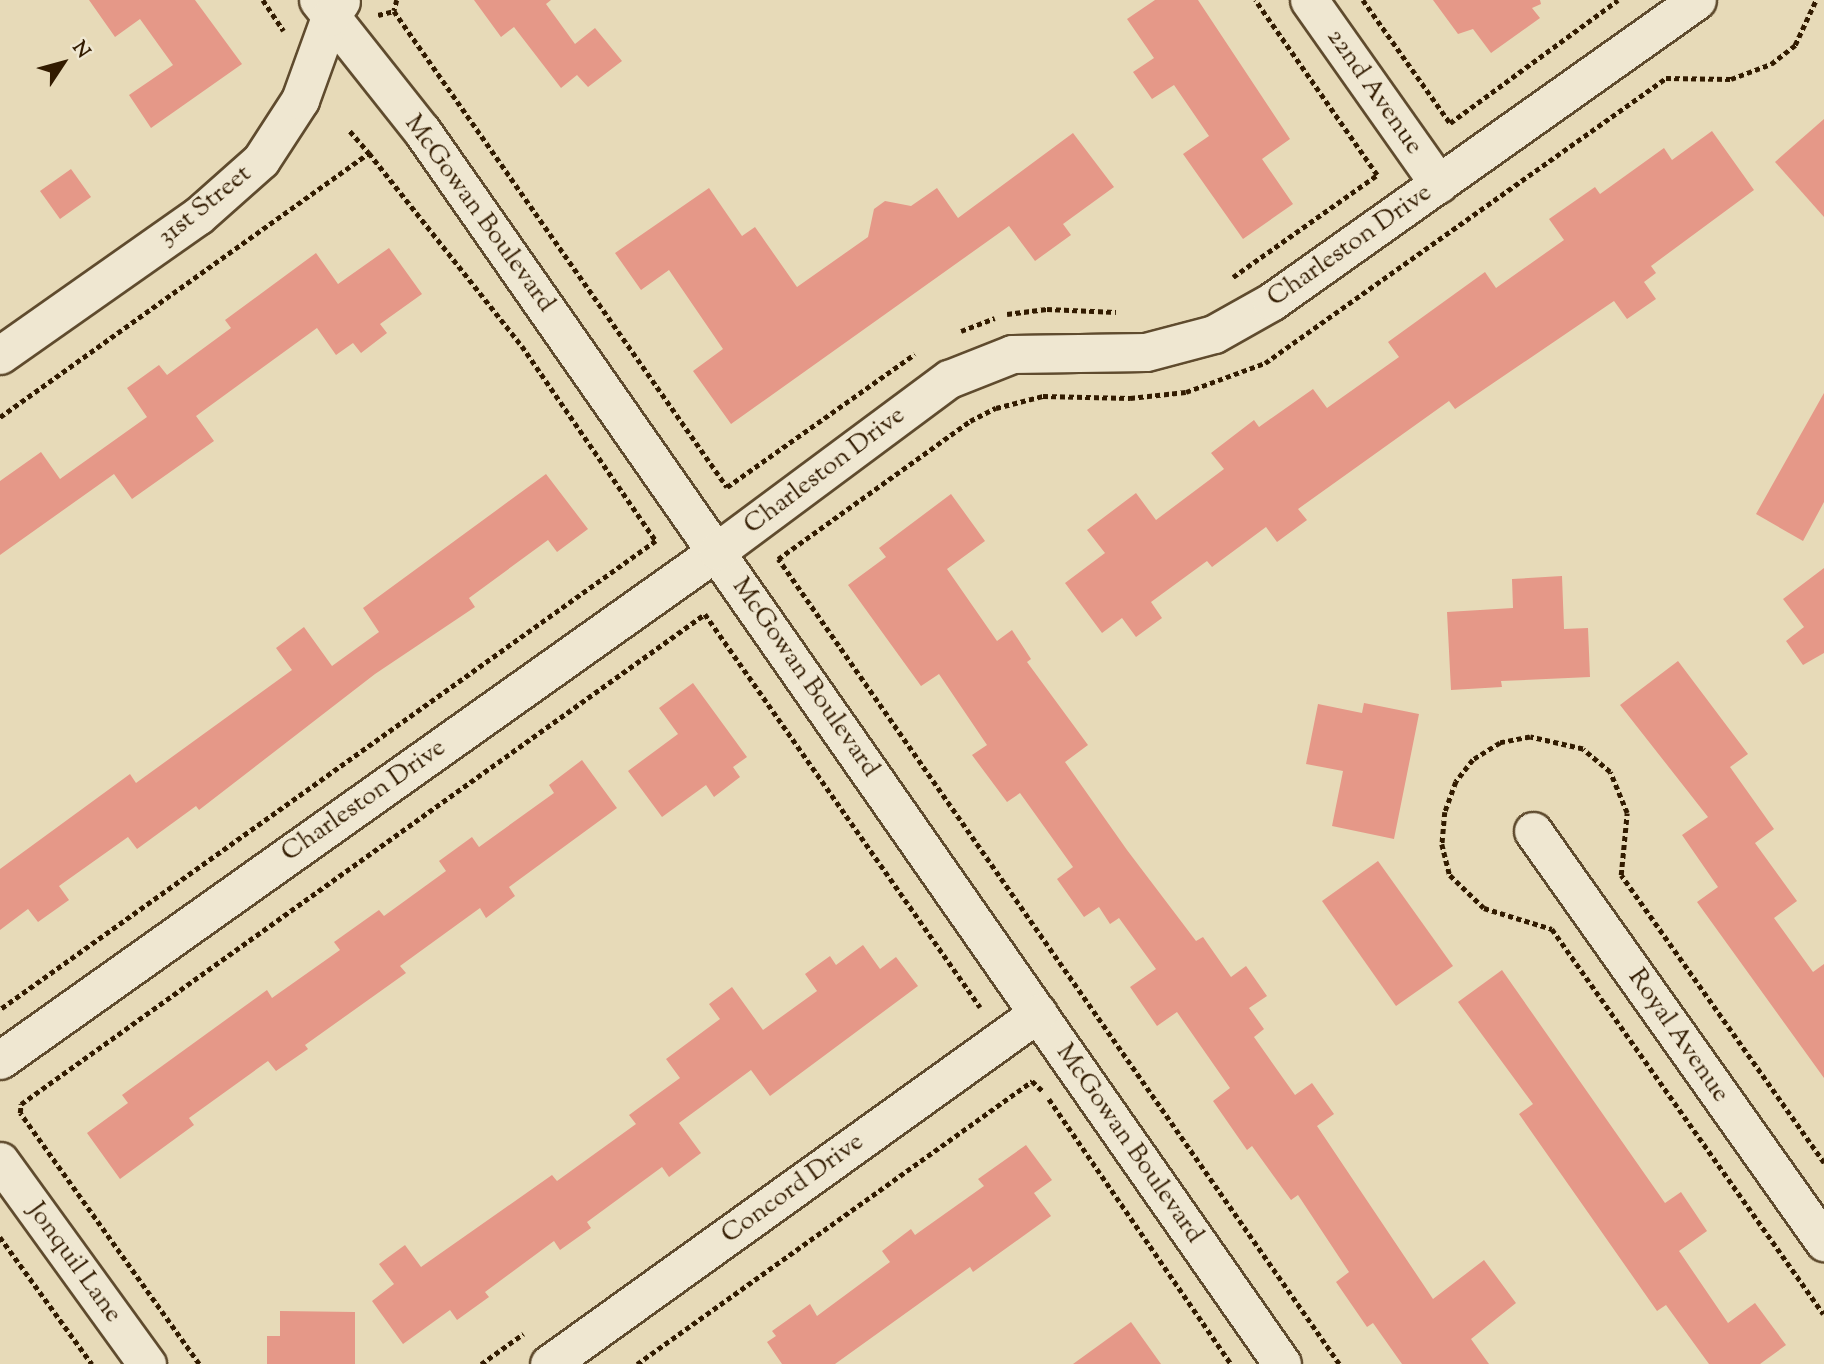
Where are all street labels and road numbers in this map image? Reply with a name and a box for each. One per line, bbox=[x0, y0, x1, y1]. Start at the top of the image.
street label: 22nd Avenue bbox=[1319, 23, 1429, 161]
street label: McGowan Boulevard bbox=[397, 109, 561, 319]
street label: 31st Street bbox=[152, 159, 258, 253]
street label: Charleston Drive bbox=[1262, 178, 1438, 314]
street label: Charleston Drive bbox=[738, 400, 912, 542]
street label: McGowan Boulevard bbox=[724, 572, 886, 784]
street label: Charleston Drive bbox=[276, 733, 452, 869]
street label: Royal Avenue bbox=[1620, 963, 1736, 1109]
street label: McGowan Boulevard bbox=[1048, 1038, 1210, 1250]
street label: Concord Drive bbox=[716, 1127, 870, 1251]
street label: Jonquil Lane bbox=[20, 1197, 128, 1329]

